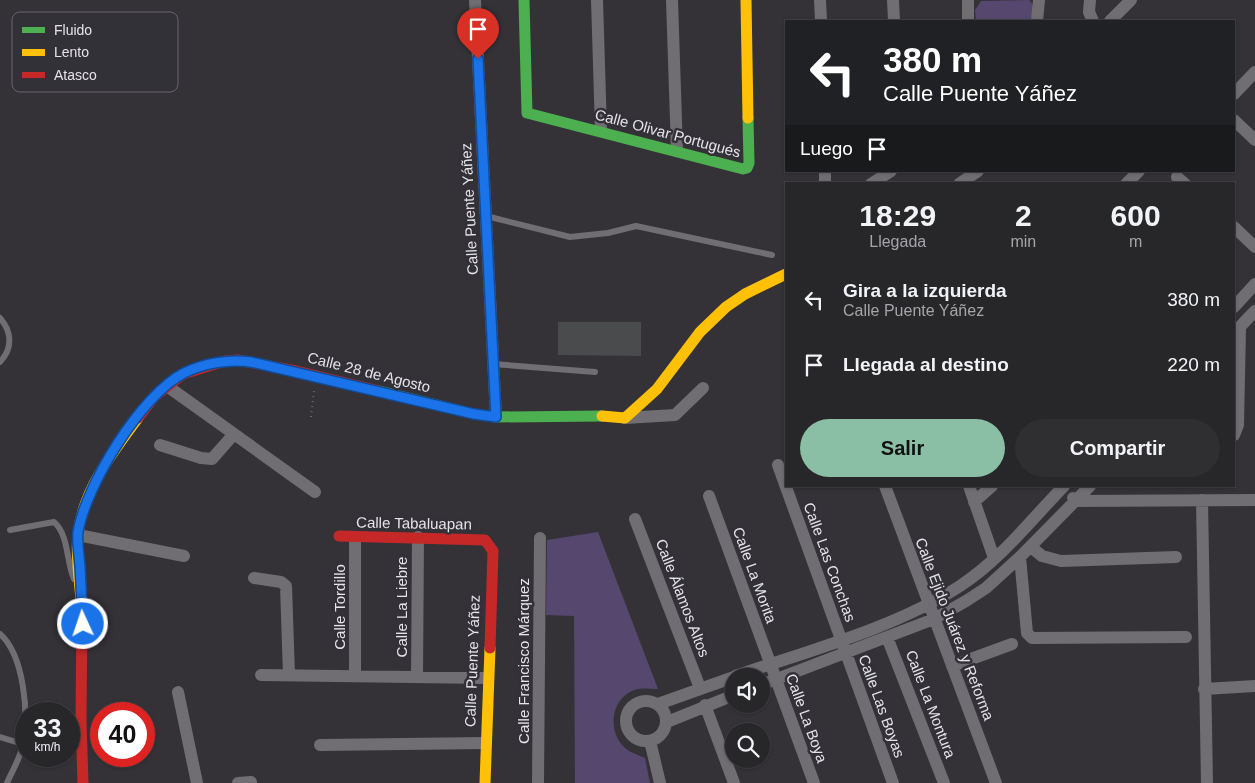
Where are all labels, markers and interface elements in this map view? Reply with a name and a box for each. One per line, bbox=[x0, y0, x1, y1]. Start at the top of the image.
pin bbox=[457, 8, 499, 59]
legend bbox=[12, 12, 178, 92]
icon: arrive bbox=[464, 15, 492, 43]
text: Fluido bbox=[54, 22, 92, 38]
icon: left bbox=[800, 40, 865, 105]
text: 380 m bbox=[883, 40, 982, 79]
text: Lento bbox=[54, 44, 89, 60]
text: Atasco bbox=[54, 67, 97, 83]
text: Calle Puente Yáñez bbox=[883, 81, 1077, 106]
street label: Calle Olivar Portugués bbox=[593, 105, 743, 161]
icon: arrive bbox=[863, 135, 891, 163]
text: Luego bbox=[800, 138, 853, 159]
street label: Calle Puente Yáñez bbox=[457, 142, 481, 276]
text: 18:29 bbox=[859, 199, 936, 232]
text: 2 bbox=[1015, 199, 1032, 232]
text: 600 bbox=[1111, 199, 1161, 232]
text: Llegada bbox=[869, 233, 926, 250]
text: min bbox=[1010, 233, 1036, 250]
text: m bbox=[1129, 233, 1142, 250]
text: Gira a la izquierda bbox=[843, 280, 1007, 301]
icon: left bbox=[800, 286, 828, 314]
text: 380 m bbox=[1167, 289, 1220, 310]
text: Calle Puente Yáñez bbox=[843, 302, 984, 319]
street label: Calle 28 de Agosto bbox=[306, 349, 432, 395]
icon: arrive bbox=[800, 351, 828, 379]
text: Llegada al destino bbox=[843, 354, 1009, 375]
text: 220 m bbox=[1167, 354, 1220, 375]
button: Salir bbox=[800, 419, 1005, 477]
button: Compartir bbox=[1015, 419, 1220, 477]
street label: Calle Las Conchas bbox=[800, 500, 860, 624]
street label: Calle Tabaluapan bbox=[356, 513, 472, 533]
street label: Calle La Morita bbox=[730, 525, 780, 626]
street label: Calle Ejido Juárez y Reforma bbox=[912, 535, 998, 723]
street label: Calle Álamos Altos bbox=[653, 537, 713, 659]
street label: Calle La Liebre bbox=[393, 557, 410, 657]
street label: Calle Tordillo bbox=[331, 564, 348, 650]
street label: Calle Francisco Márquez bbox=[515, 578, 532, 744]
street label: Calle Puente Yáñez bbox=[461, 595, 483, 727]
position arrow bbox=[56, 597, 108, 649]
street label: Calle La Montura bbox=[903, 648, 960, 761]
street label: Calle Las Boyas bbox=[855, 652, 909, 760]
map controls bbox=[725, 668, 770, 768]
button: sound bbox=[725, 668, 770, 713]
street label: Calle La Boya bbox=[783, 671, 831, 765]
speed limit sign: 40 bbox=[90, 702, 155, 767]
text: 33 bbox=[34, 714, 61, 742]
button: search bbox=[725, 723, 770, 768]
text: km/h bbox=[34, 740, 61, 754]

